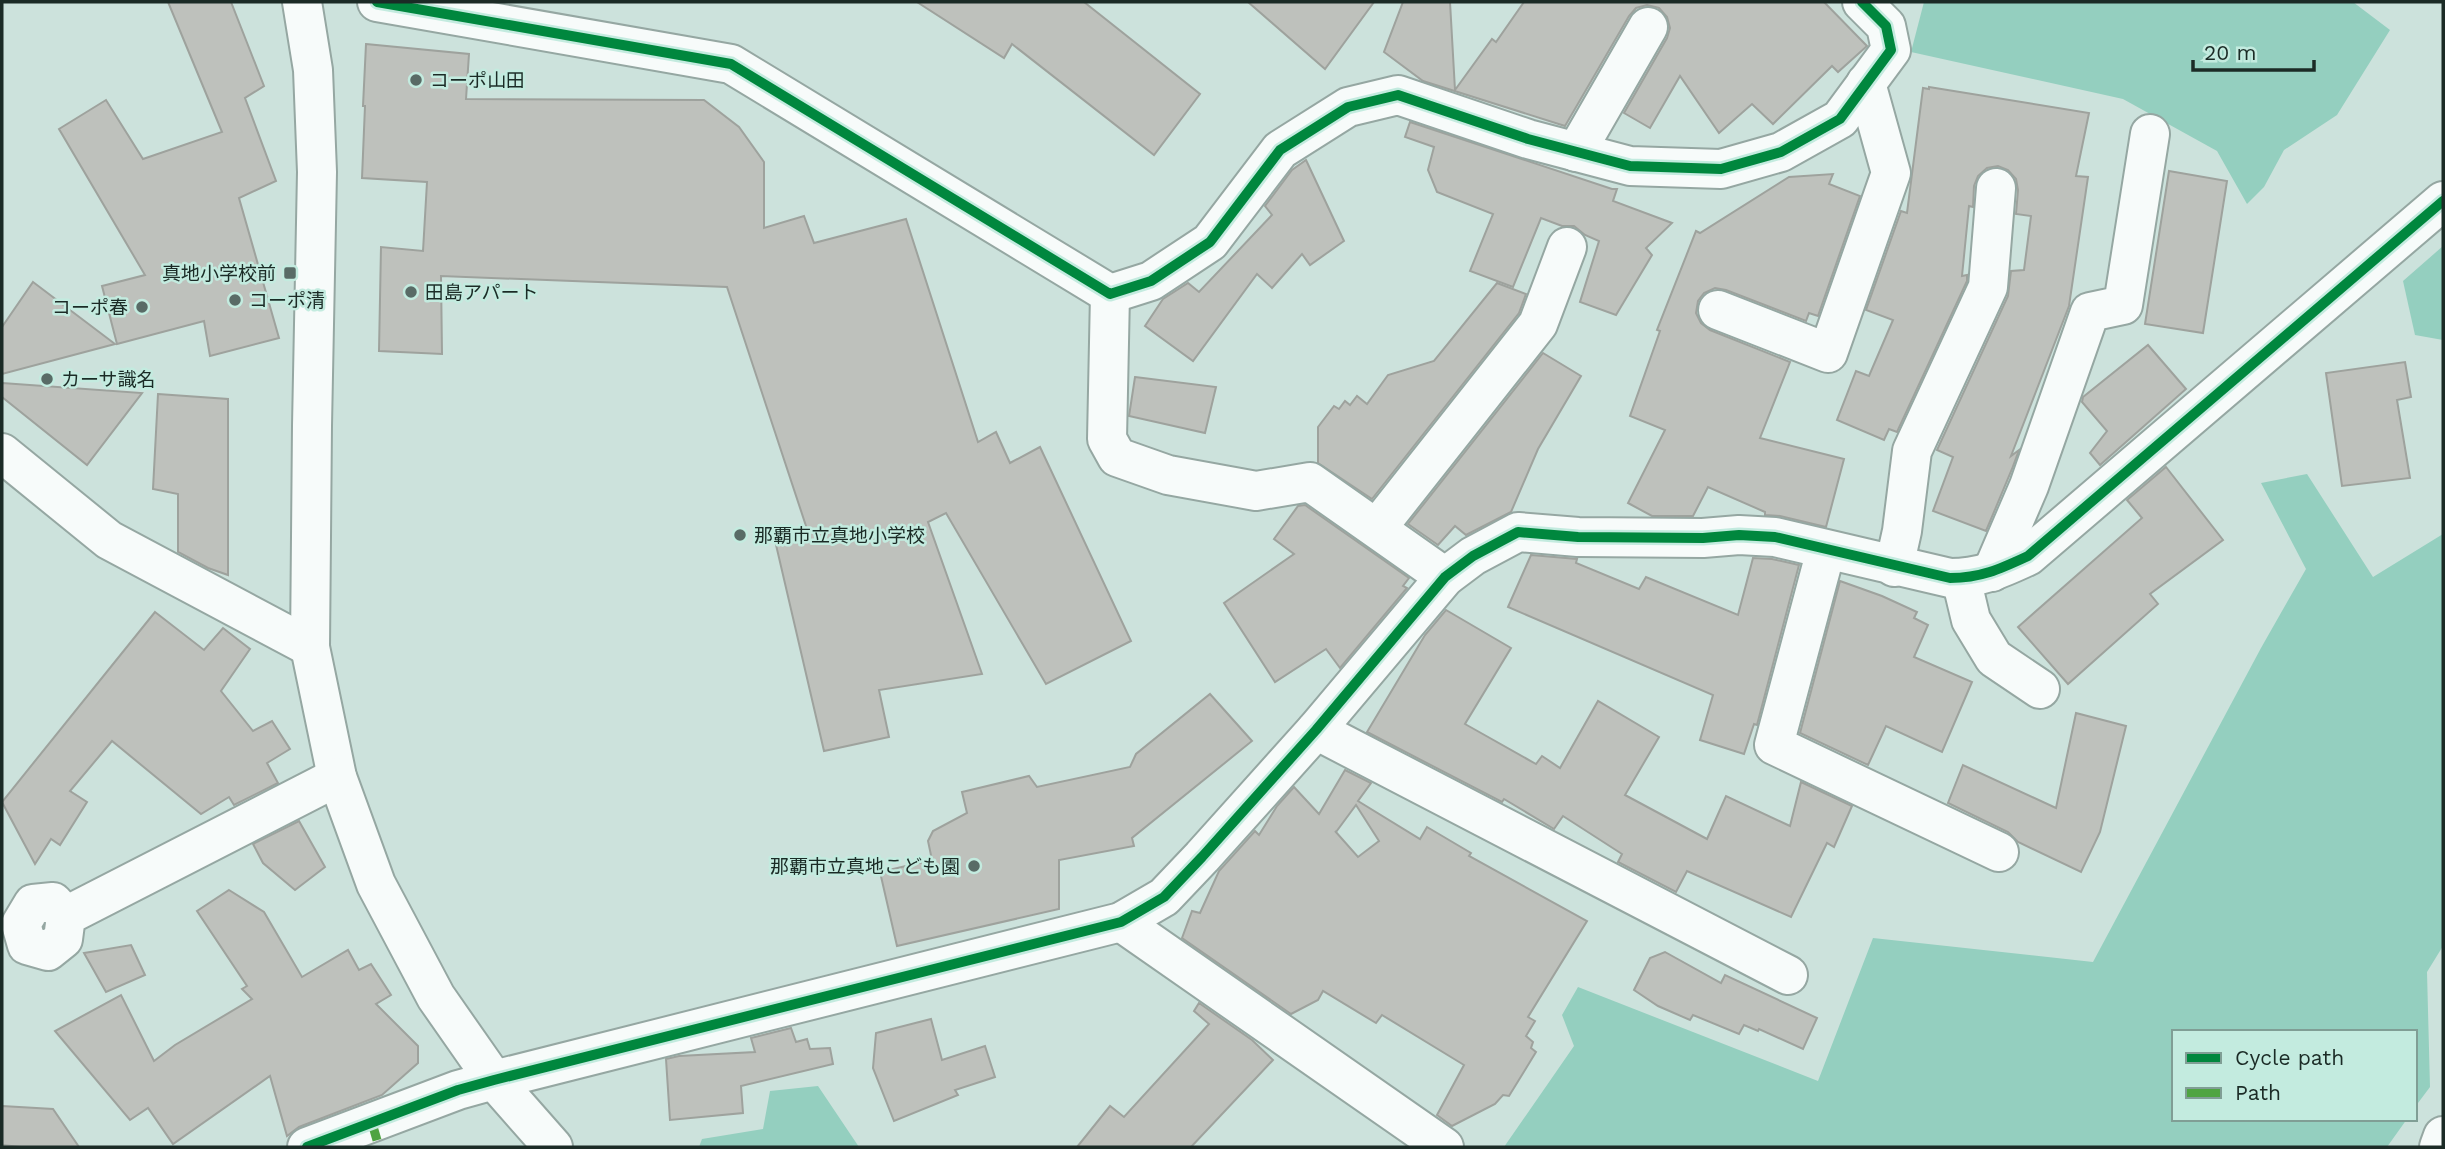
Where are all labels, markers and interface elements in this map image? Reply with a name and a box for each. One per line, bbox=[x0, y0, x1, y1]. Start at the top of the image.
scale bar bbox=[2193, 28, 2314, 72]
text: 20 m bbox=[2204, 40, 2256, 65]
place label: コーポ山田 bbox=[430, 69, 525, 92]
marker: コーポ山田 bbox=[408, 72, 424, 88]
place label: 真地小学校前 bbox=[162, 262, 276, 285]
marker: 真地小学校前 bbox=[282, 265, 298, 281]
place label: 田島アパート bbox=[425, 281, 539, 304]
marker: 田島アパート bbox=[403, 284, 419, 300]
place label: コーポ清 bbox=[249, 289, 325, 312]
marker: コーポ清 bbox=[227, 292, 243, 308]
place label: コーポ春 bbox=[52, 296, 128, 319]
marker: コーポ春 bbox=[134, 299, 150, 315]
place label: カーサ識名 bbox=[61, 368, 156, 391]
marker: カーサ識名 bbox=[39, 371, 55, 387]
place label: 那覇市立真地小学校 bbox=[754, 524, 925, 547]
marker: 那覇市立真地小学校 bbox=[732, 527, 748, 543]
place label: 那覇市立真地こども園 bbox=[770, 855, 960, 878]
marker: 那覇市立真地こども園 bbox=[966, 858, 982, 874]
legend bbox=[2172, 1030, 2417, 1121]
text: Cycle path bbox=[2235, 1045, 2344, 1070]
text: Path bbox=[2235, 1080, 2281, 1105]

